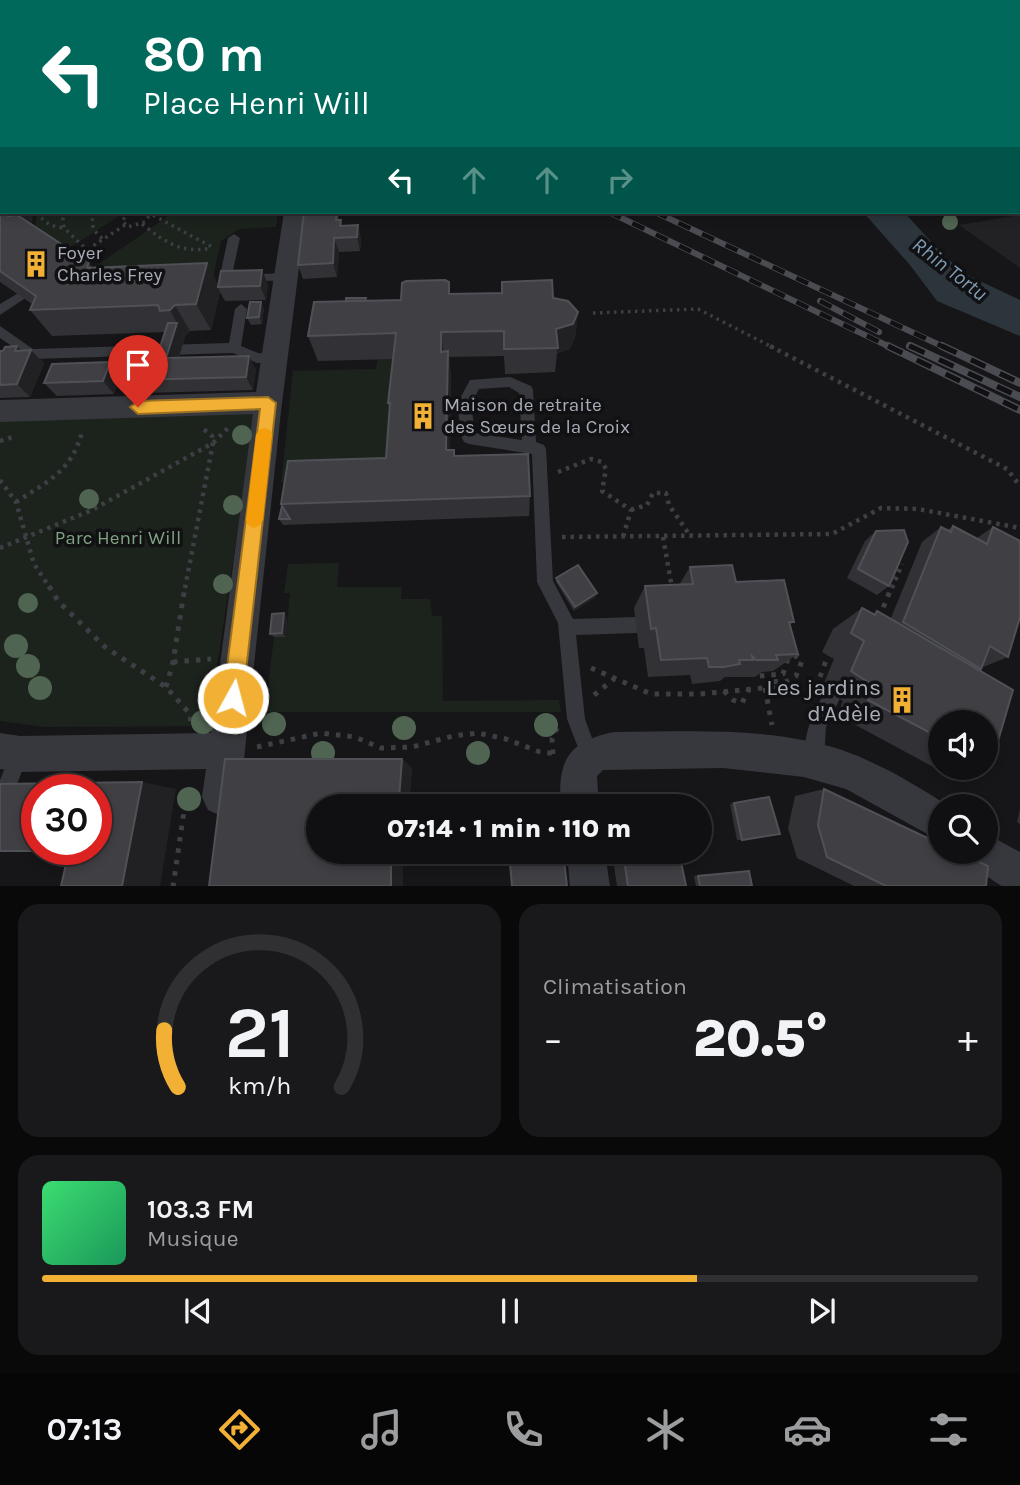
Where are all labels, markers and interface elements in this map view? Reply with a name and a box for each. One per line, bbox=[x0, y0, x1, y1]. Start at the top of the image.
text: 80 m bbox=[143, 26, 265, 83]
icon: left bbox=[28, 28, 119, 119]
text: Place Henri Will bbox=[143, 85, 370, 122]
icon: left bbox=[382, 161, 420, 199]
icon: ahead bbox=[455, 161, 493, 199]
icon: ahead bbox=[528, 161, 566, 199]
icon: right bbox=[601, 161, 639, 199]
water label: Rhin Tortu bbox=[908, 232, 992, 306]
place label: Foyer Charles Frey bbox=[57, 242, 163, 286]
building icon: Foyer Charles Frey bbox=[21, 249, 51, 279]
pin bbox=[108, 335, 168, 407]
icon: arrive bbox=[119, 346, 157, 384]
place label: Maison de retraite des Sœurs de la Croix bbox=[444, 394, 630, 438]
building icon: Maison de retraite des Sœurs de la Croix bbox=[408, 401, 438, 431]
park label: Parc Henri Will bbox=[55, 527, 181, 549]
position arrow bbox=[196, 661, 270, 735]
place label: Les jardins d'Adèle bbox=[766, 674, 881, 727]
building icon: Les jardins d'Adèle bbox=[887, 685, 917, 715]
map controls bbox=[928, 710, 998, 864]
button: sound bbox=[928, 710, 998, 780]
speed limit sign: 30 bbox=[21, 774, 112, 865]
button: search bbox=[928, 794, 998, 864]
text: 07:14 · 1 min · 110 m bbox=[387, 813, 631, 844]
text: Climatisation bbox=[543, 973, 687, 1000]
text: 21 bbox=[225, 990, 295, 1075]
text: 20.5° bbox=[693, 1008, 828, 1069]
text: − bbox=[543, 1017, 563, 1062]
text: + bbox=[958, 1017, 978, 1062]
text: km/h bbox=[228, 1070, 291, 1099]
text: 103.3 FM bbox=[147, 1194, 254, 1225]
text: Musique bbox=[147, 1225, 239, 1252]
icon: previous bbox=[179, 1292, 217, 1330]
icon: pause bbox=[491, 1292, 529, 1330]
icon: next bbox=[803, 1292, 841, 1330]
icon: directions bbox=[215, 1405, 264, 1454]
icon: music bbox=[357, 1405, 406, 1454]
icon: phone bbox=[499, 1405, 548, 1454]
icon: climate bbox=[641, 1405, 690, 1454]
icon: car bbox=[783, 1405, 832, 1454]
icon: filters bbox=[924, 1405, 973, 1454]
text: 07:13 bbox=[46, 1411, 123, 1448]

